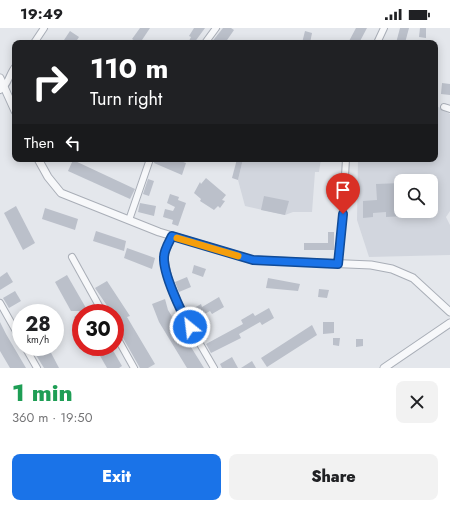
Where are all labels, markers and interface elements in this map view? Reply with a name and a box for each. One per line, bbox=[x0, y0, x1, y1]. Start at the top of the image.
text: 19:49 bbox=[20, 3, 63, 25]
text: 110 m bbox=[90, 48, 168, 89]
icon: right bbox=[24, 56, 76, 108]
text: Turn right bbox=[90, 86, 162, 112]
text: Then bbox=[24, 132, 54, 154]
icon: left bbox=[62, 132, 84, 154]
pin bbox=[326, 173, 360, 214]
map controls bbox=[394, 174, 438, 218]
button: search bbox=[394, 174, 438, 218]
icon: arrive bbox=[332, 179, 354, 201]
speed limit sign: 30 bbox=[72, 304, 124, 356]
position arrow bbox=[169, 306, 211, 348]
text: 28 bbox=[25, 310, 51, 339]
text: km/h bbox=[27, 332, 49, 347]
text: 1 min bbox=[12, 375, 73, 410]
button: close bbox=[396, 381, 438, 423]
text: 360 m · 19:50 bbox=[12, 408, 93, 427]
button: Exit bbox=[12, 454, 221, 500]
button: Share bbox=[229, 454, 438, 500]

